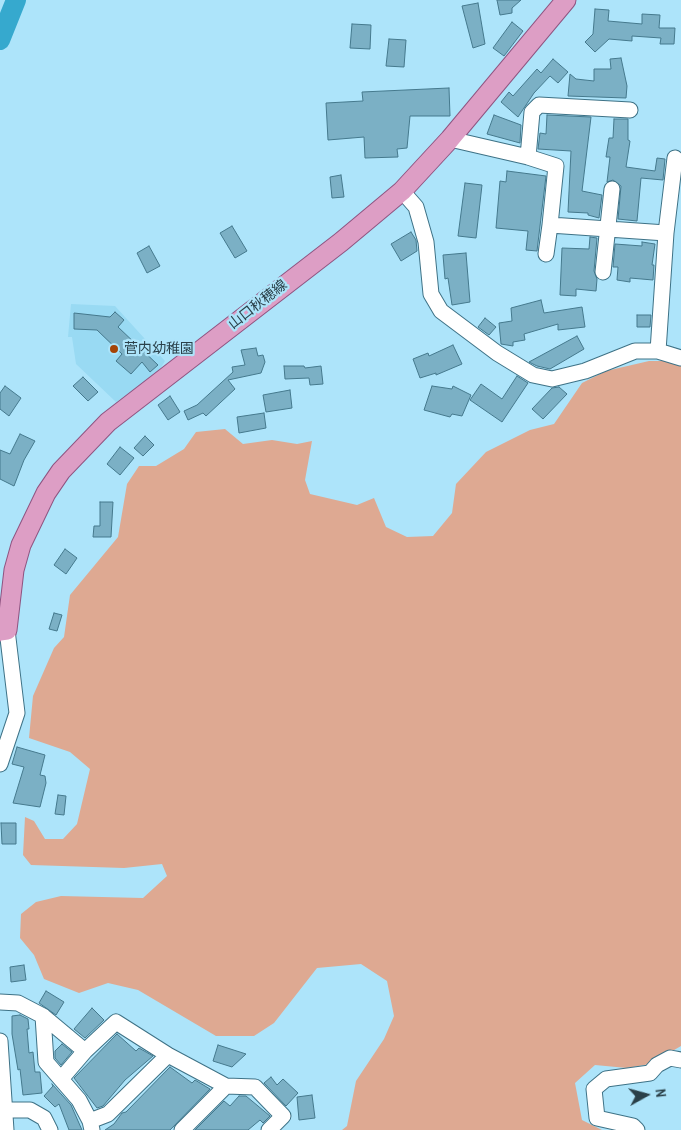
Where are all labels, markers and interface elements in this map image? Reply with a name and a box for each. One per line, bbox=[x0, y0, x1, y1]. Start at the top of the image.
street label: 山口秋穂線 bbox=[225, 277, 291, 333]
place label: 菅内幼稚園 bbox=[124, 341, 194, 357]
marker: 菅内幼稚園 bbox=[108, 343, 120, 355]
north arrow bbox=[621, 1070, 671, 1120]
text: N bbox=[651, 1088, 670, 1098]

